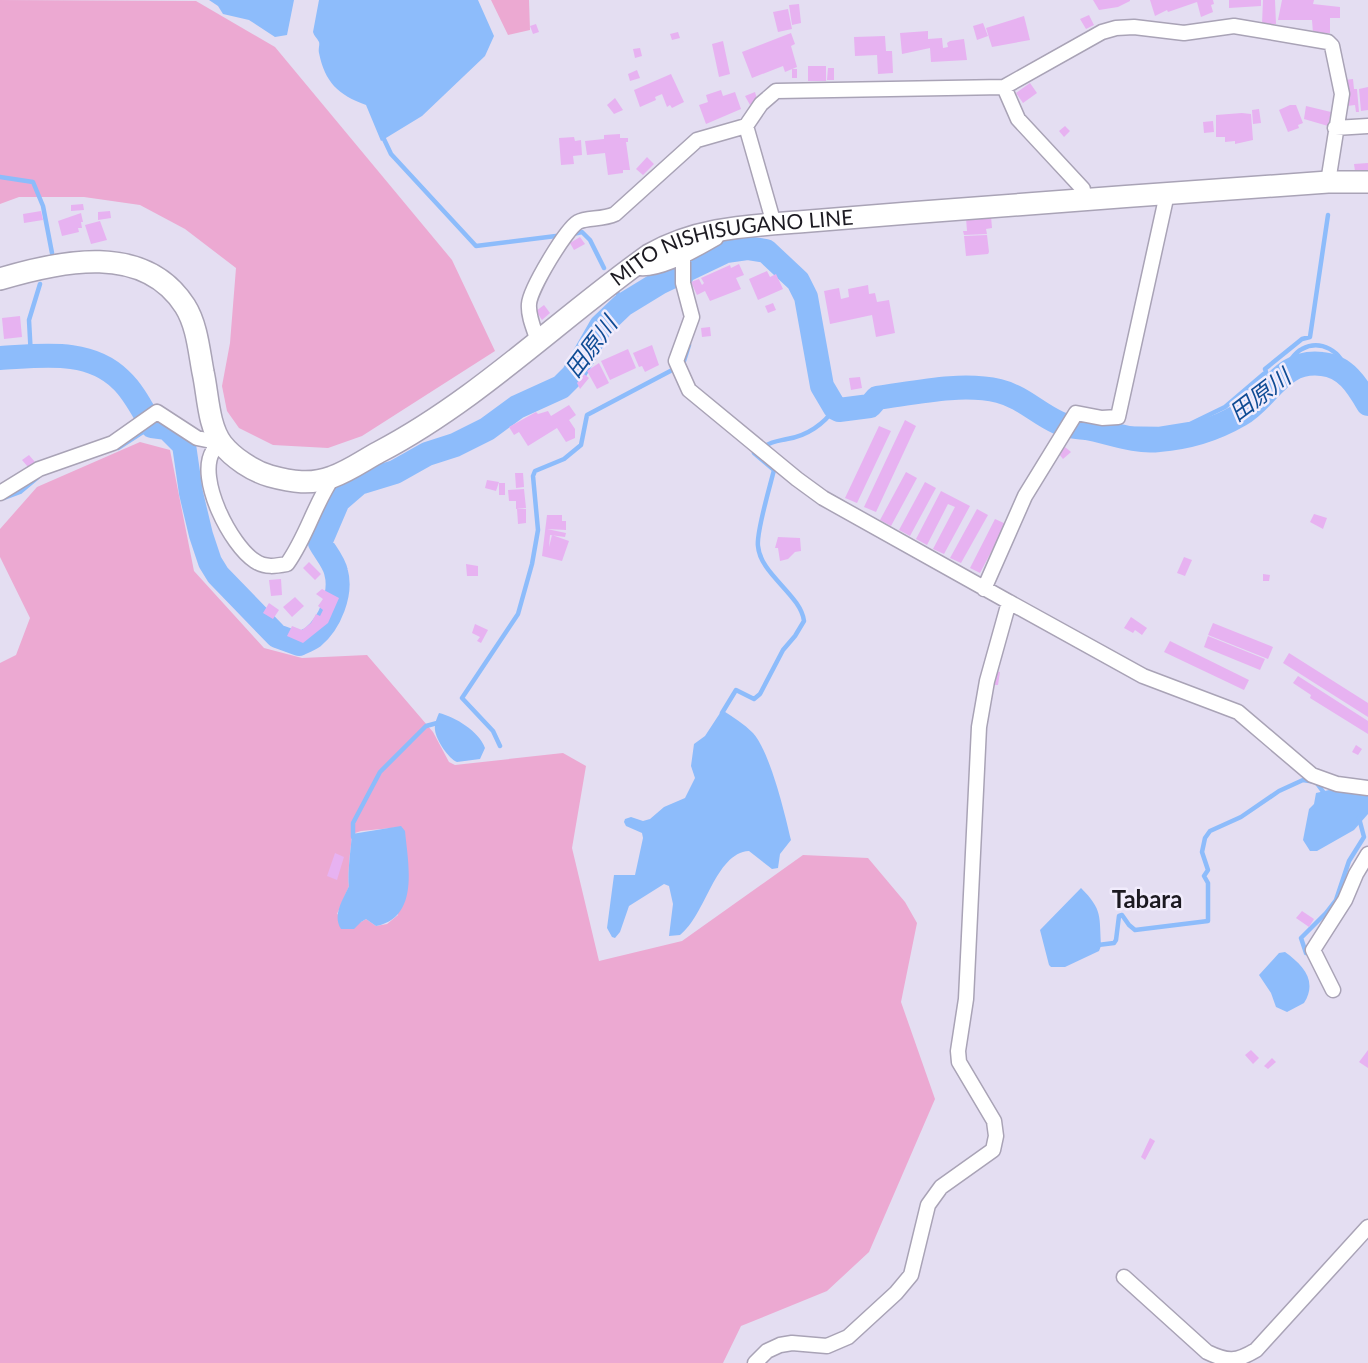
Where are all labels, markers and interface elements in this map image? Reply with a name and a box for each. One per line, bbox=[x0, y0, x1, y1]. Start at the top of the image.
street label: MITO NISHISUGANO LINE bbox=[605, 204, 854, 290]
water label: 田原川 bbox=[558, 308, 624, 382]
water label: 田原川 bbox=[1223, 360, 1298, 426]
district label: Tabara bbox=[1112, 884, 1182, 913]

